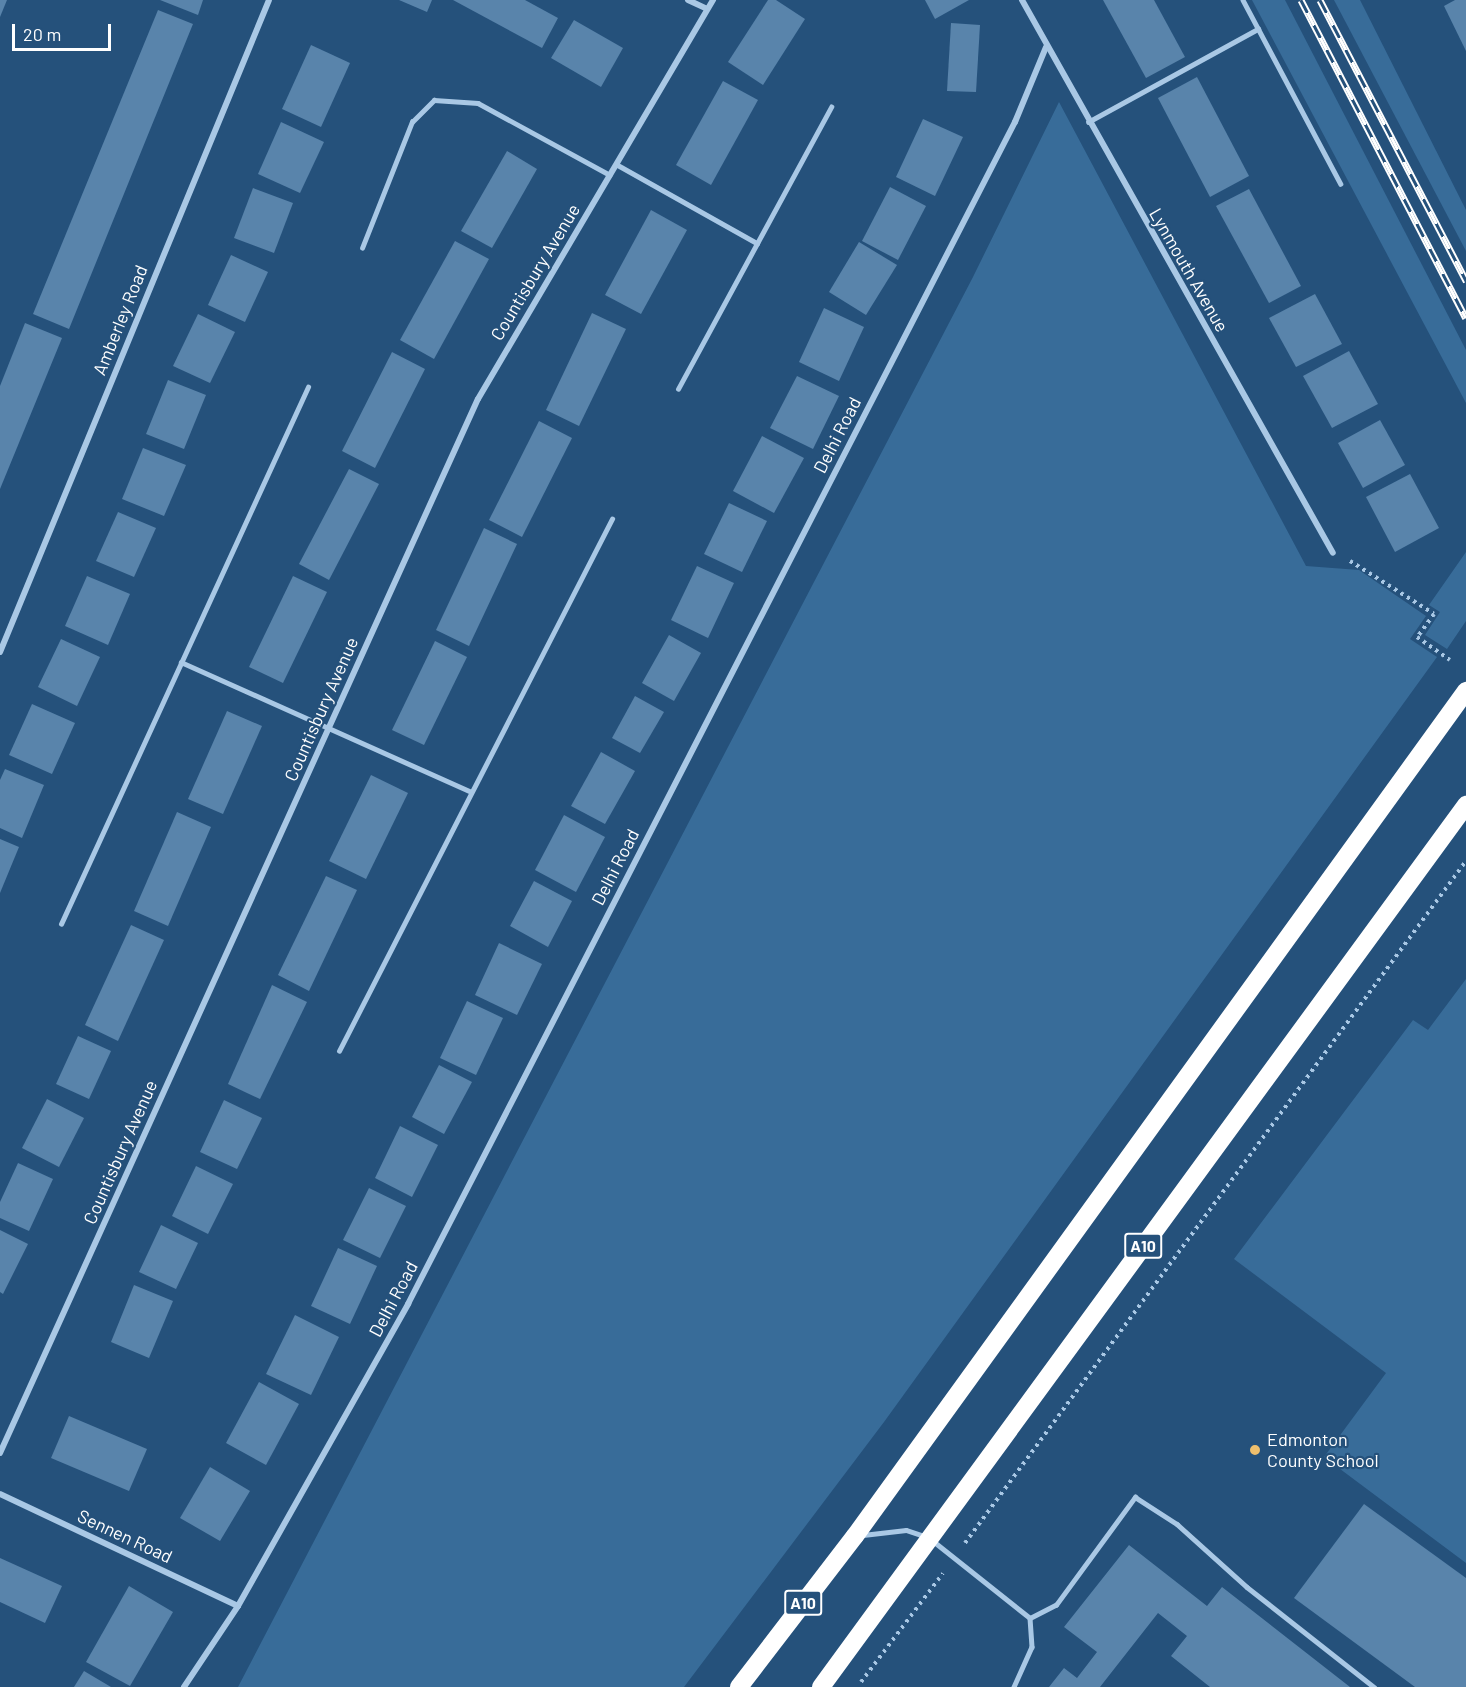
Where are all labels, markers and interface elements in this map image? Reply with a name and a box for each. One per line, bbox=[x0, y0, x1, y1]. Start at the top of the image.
scale bar bbox=[15, 12, 114, 50]
text: 20 m bbox=[23, 23, 61, 45]
street label: Countisbury Avenue bbox=[486, 200, 584, 344]
street label: Lynmouth Avenue bbox=[1145, 204, 1233, 336]
street label: Amberley Road bbox=[88, 262, 152, 378]
street label: Delhi Road bbox=[809, 393, 865, 477]
street label: Countisbury Avenue bbox=[280, 634, 362, 784]
street label: Delhi Road bbox=[587, 825, 643, 909]
street label: Countisbury Avenue bbox=[79, 1077, 161, 1227]
road number: A10 bbox=[1124, 1233, 1162, 1259]
street label: Delhi Road bbox=[364, 1257, 422, 1341]
place label: Edmonton County School bbox=[1267, 1429, 1379, 1472]
marker: Edmonton County School bbox=[1248, 1443, 1262, 1457]
street label: Sennen Road bbox=[74, 1505, 176, 1567]
road number: A10 bbox=[784, 1590, 822, 1616]

